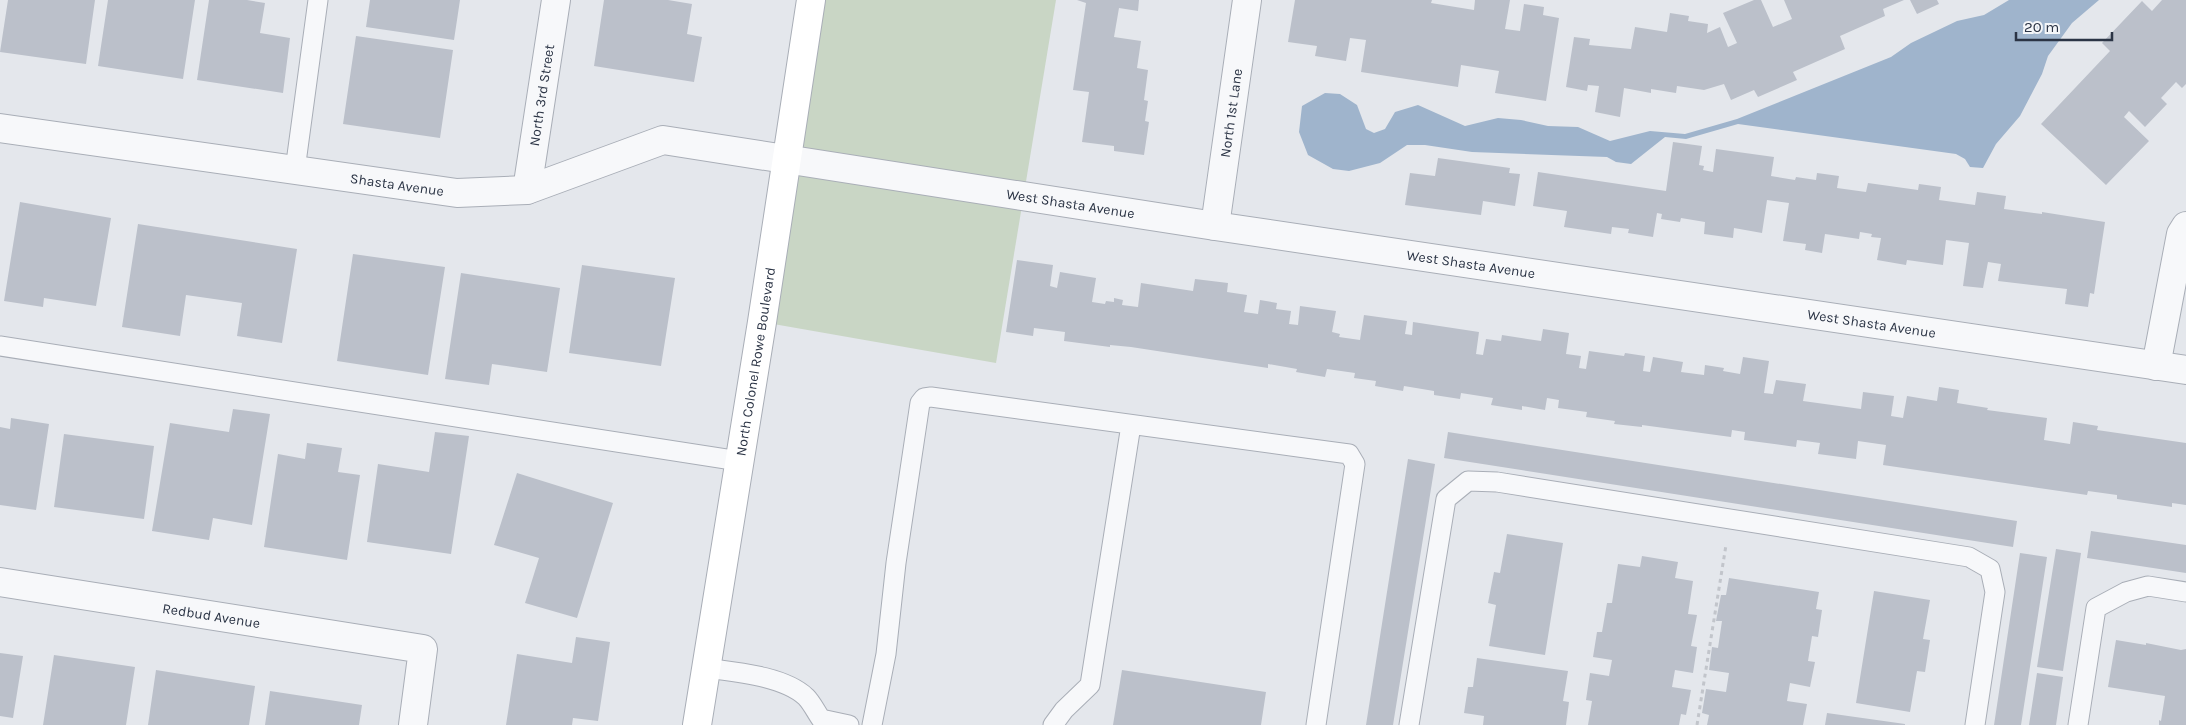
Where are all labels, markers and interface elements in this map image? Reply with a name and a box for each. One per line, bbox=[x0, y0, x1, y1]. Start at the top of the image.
scale bar bbox=[2016, 10, 2112, 42]
text: 20 m bbox=[2024, 18, 2059, 36]
street label: North 3rd Street bbox=[526, 43, 558, 147]
street label: North 1st Lane bbox=[1217, 68, 1246, 159]
street label: Shasta Avenue bbox=[349, 170, 445, 200]
street label: West Shasta Avenue bbox=[1005, 186, 1136, 222]
street label: West Shasta Avenue bbox=[1406, 247, 1536, 282]
street label: North Colonel Rowe Boulevard bbox=[732, 266, 779, 457]
street label: West Shasta Avenue bbox=[1806, 306, 1937, 342]
street label: Redbud Avenue bbox=[161, 600, 261, 632]

